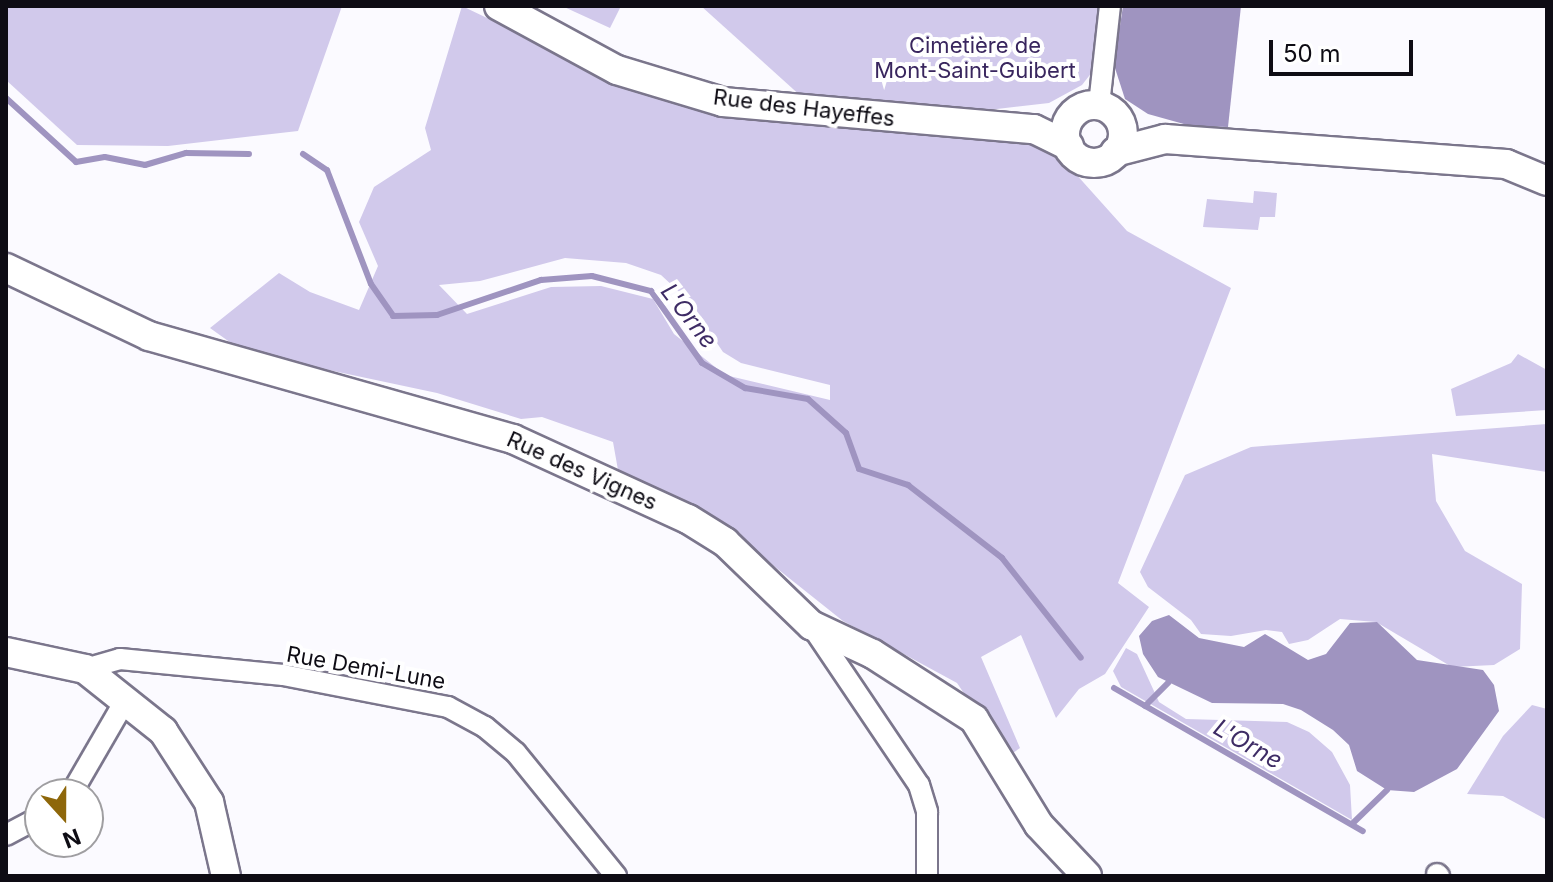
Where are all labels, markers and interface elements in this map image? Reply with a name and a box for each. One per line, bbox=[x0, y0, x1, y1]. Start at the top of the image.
scale bar bbox=[1273, 24, 1417, 74]
park label: Cimetière de Mont-Saint-Guibert bbox=[874, 32, 1076, 84]
text: 50 m bbox=[1283, 39, 1341, 68]
street label: Rue des Hayeffes bbox=[712, 84, 896, 132]
water label: L'Orne bbox=[655, 278, 723, 354]
street label: Rue des Vignes bbox=[503, 426, 661, 516]
street label: Rue Demi-Lune bbox=[284, 641, 448, 695]
water label: L'Orne bbox=[1209, 713, 1287, 775]
north arrow bbox=[24, 778, 104, 858]
text: N bbox=[59, 823, 84, 854]

